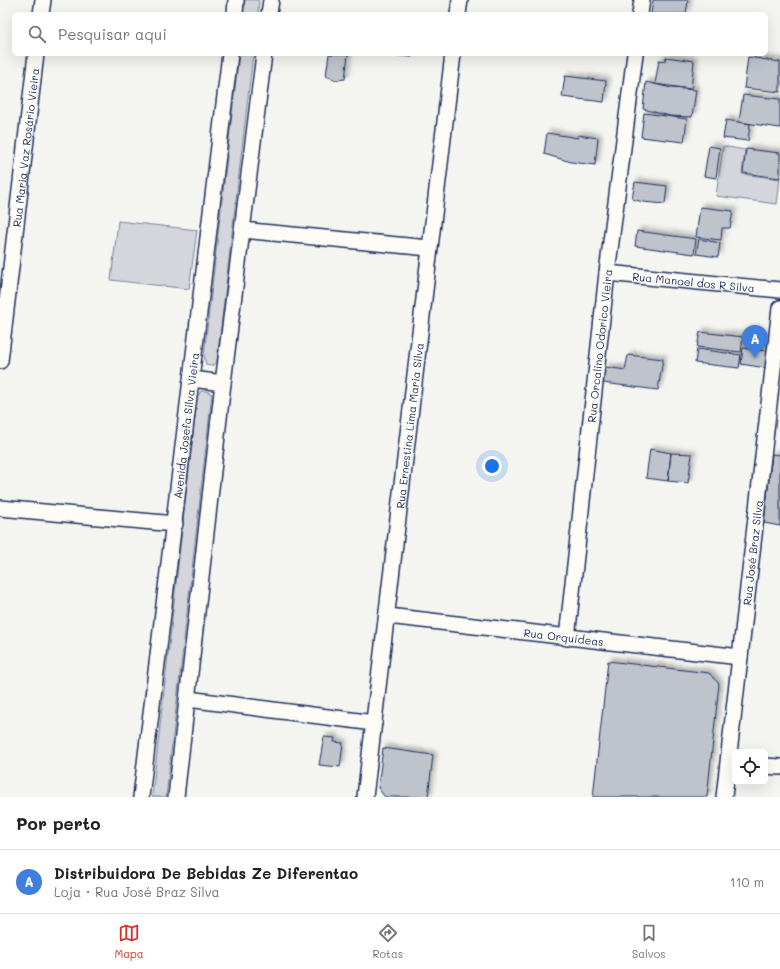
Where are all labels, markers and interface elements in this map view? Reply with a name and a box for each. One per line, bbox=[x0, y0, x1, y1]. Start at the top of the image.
search box bbox=[12, 12, 768, 56]
icon: search bbox=[26, 23, 48, 45]
text: Pesquisar aqui bbox=[58, 24, 167, 44]
street label: Rua Maria Vaz Rosário Vieira bbox=[8, 67, 42, 228]
street label: Rua Orcalino Odorico Vieira bbox=[583, 268, 615, 423]
street label: Rua Manoel dos R Silva bbox=[632, 268, 756, 295]
pin: A bbox=[742, 325, 768, 358]
street label: Rua Ernestina Lima Maria Silva bbox=[392, 342, 426, 509]
street label: Avenida Josefa Silva Vieira bbox=[169, 352, 202, 500]
your location bbox=[482, 456, 502, 476]
street label: Rua José Braz Silva bbox=[739, 499, 765, 606]
street label: Rua Orquídeas bbox=[523, 624, 605, 649]
map controls bbox=[732, 749, 768, 785]
button: locate bbox=[732, 749, 768, 785]
text: Por perto bbox=[16, 812, 100, 834]
text: Distribuidora De Bebidas Ze Diferentao bbox=[54, 863, 358, 883]
text: A bbox=[24, 873, 34, 890]
text: 110 m bbox=[730, 873, 764, 890]
text: Loja · Rua José Braz Silva bbox=[54, 883, 220, 900]
tab: Mapa bbox=[114, 922, 144, 961]
tab: Rotas bbox=[373, 922, 403, 961]
tab: Salvos bbox=[632, 922, 666, 961]

